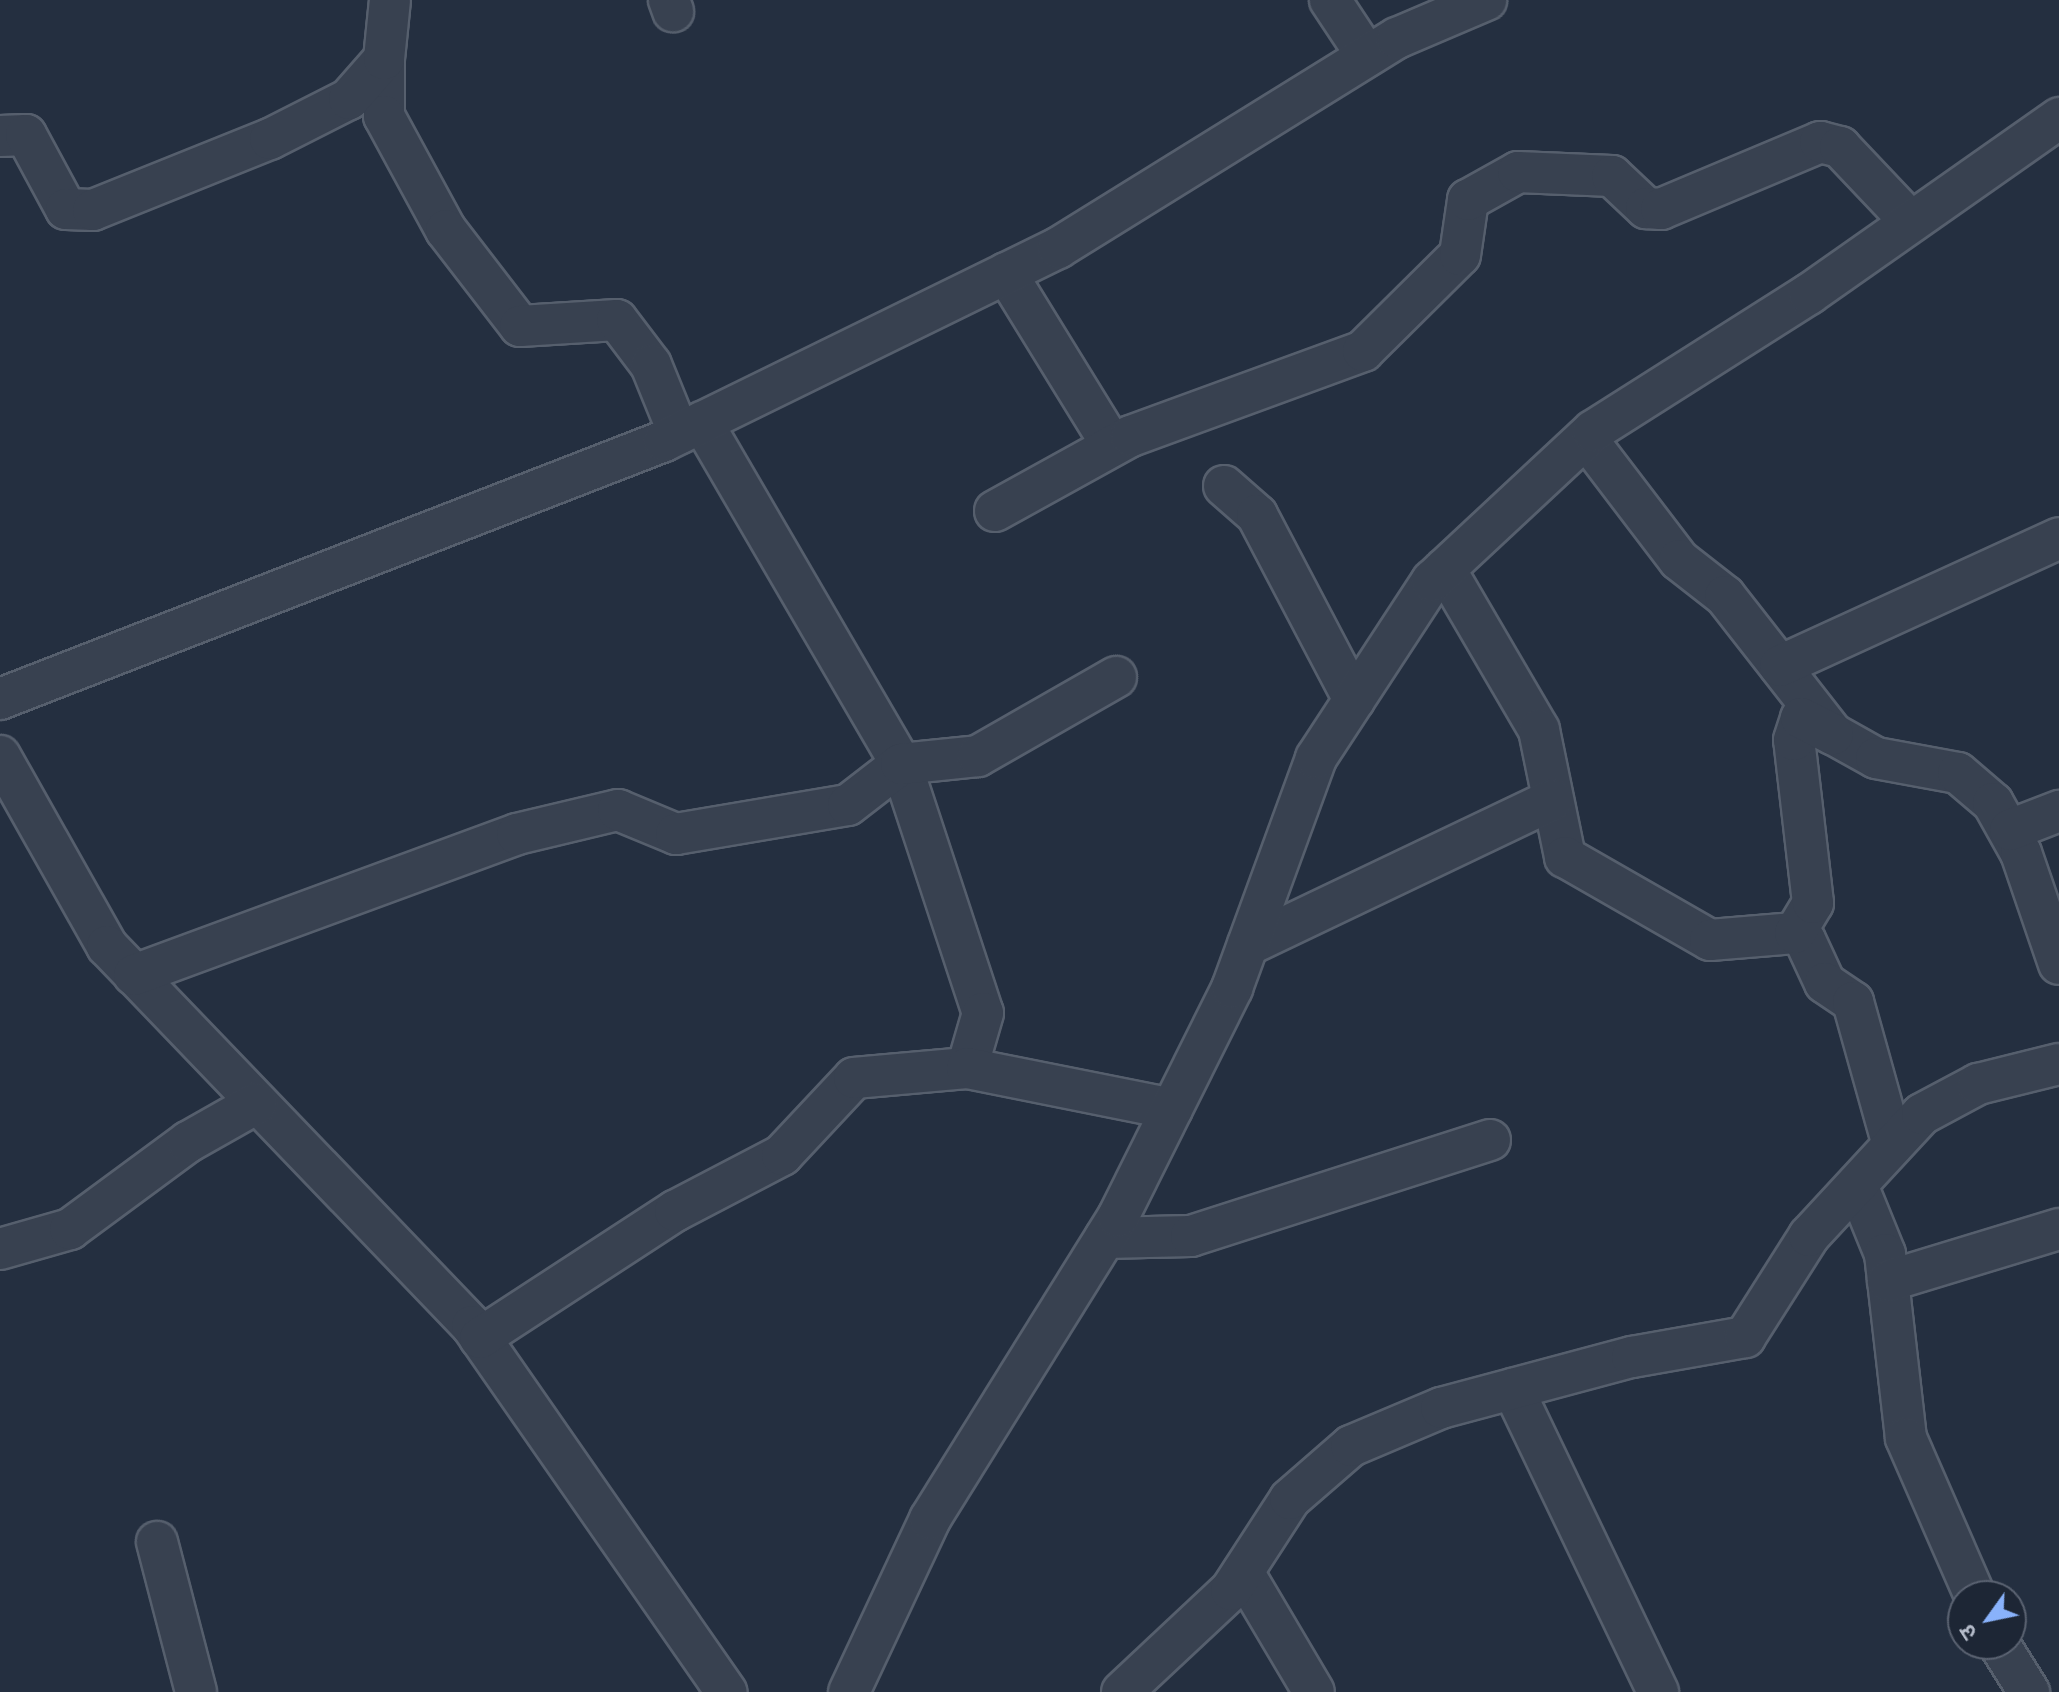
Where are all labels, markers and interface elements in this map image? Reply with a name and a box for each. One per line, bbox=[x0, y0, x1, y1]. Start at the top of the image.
north arrow bbox=[1947, 1580, 2027, 1660]
text: उ bbox=[1954, 1620, 1982, 1644]

